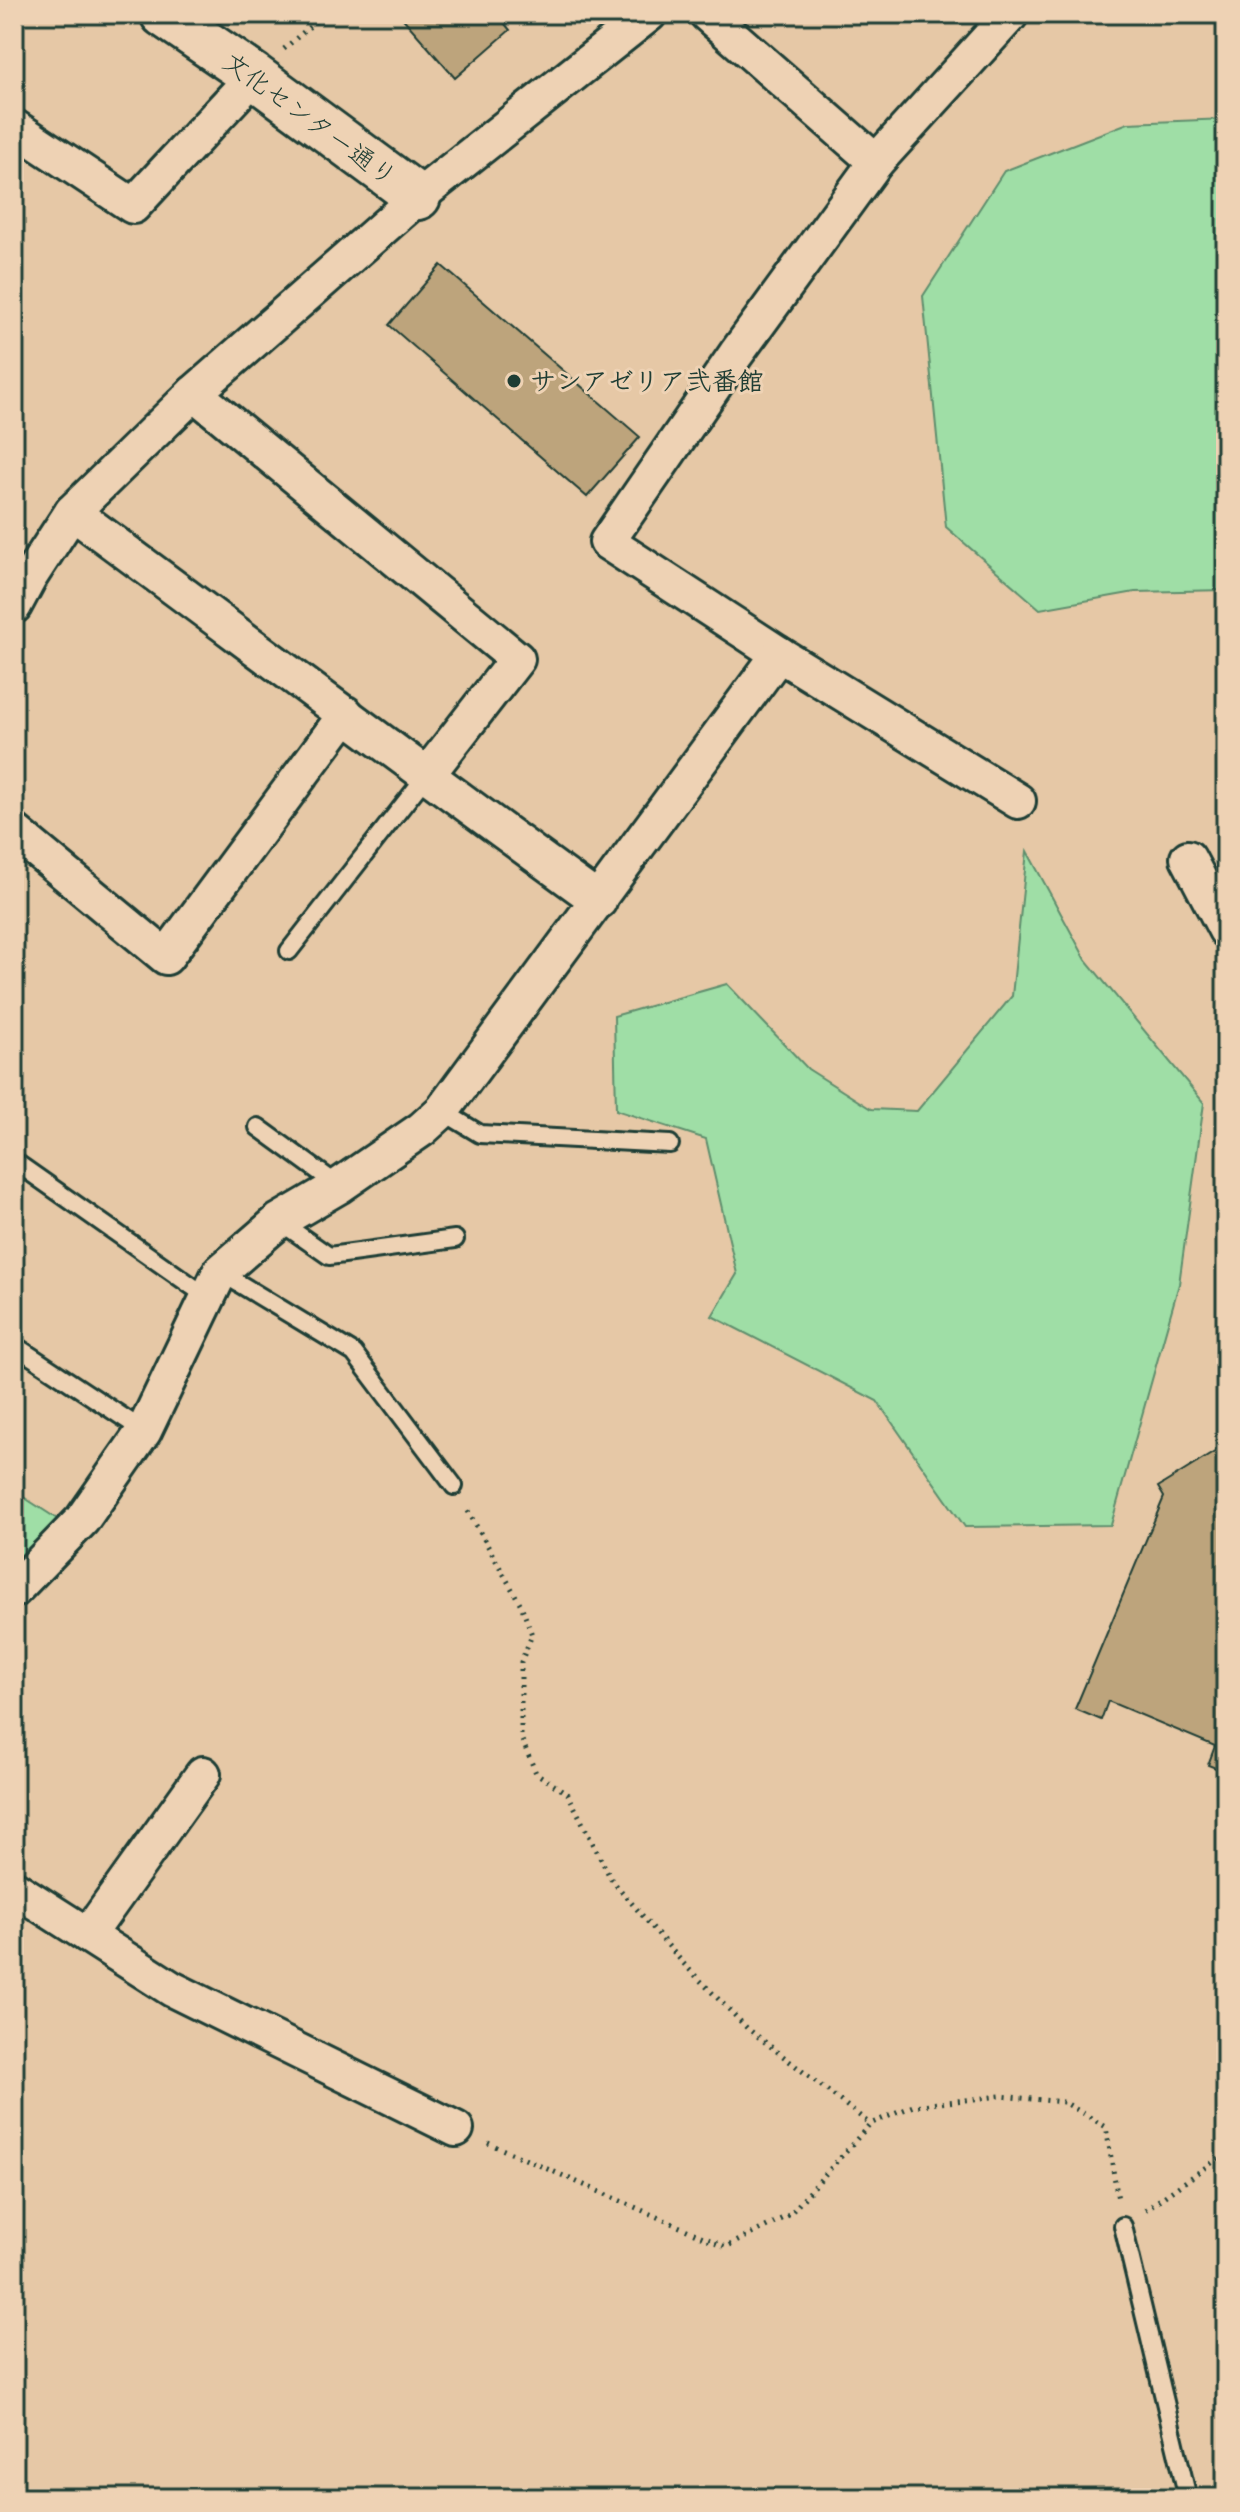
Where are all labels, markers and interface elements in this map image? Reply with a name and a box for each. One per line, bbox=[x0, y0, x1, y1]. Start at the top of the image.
street label: 文化センター通り bbox=[216, 46, 403, 194]
place label: サンアゼリア弐番館 bbox=[530, 366, 763, 398]
marker: サンアゼリア弐番館 bbox=[505, 372, 523, 390]

